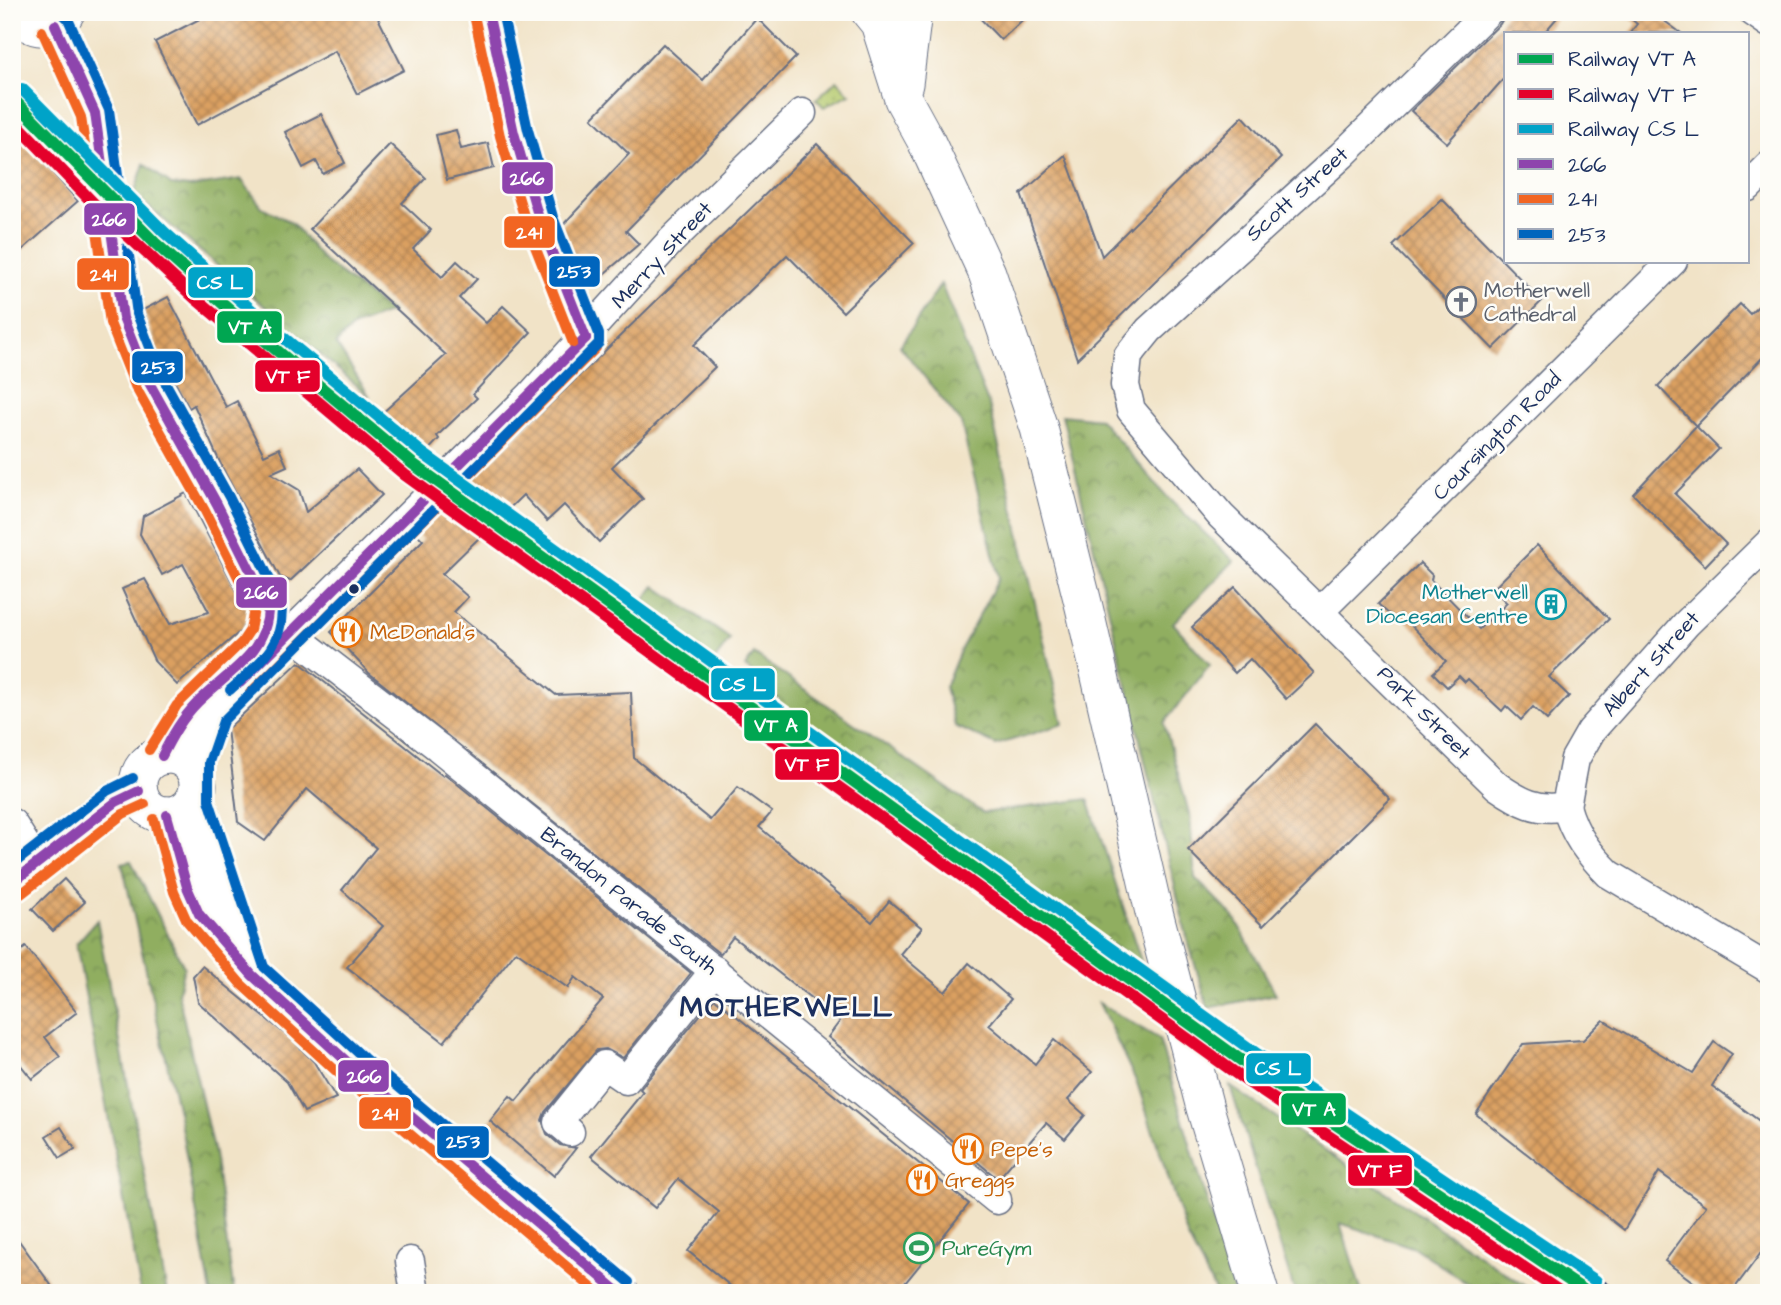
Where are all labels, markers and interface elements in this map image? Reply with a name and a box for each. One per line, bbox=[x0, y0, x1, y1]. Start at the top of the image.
legend bbox=[1504, 32, 1750, 262]
text: Railway VT A bbox=[1568, 45, 1696, 76]
text: Railway VT F bbox=[1568, 81, 1697, 112]
text: Railway CS L bbox=[1568, 115, 1700, 146]
street label: Scott Street bbox=[1239, 140, 1355, 248]
text: 266 bbox=[1568, 151, 1606, 180]
line badge: 266 bbox=[501, 161, 554, 195]
text: 266 bbox=[509, 166, 544, 193]
text: 241 bbox=[1568, 185, 1597, 214]
street label: Merry Street bbox=[605, 195, 721, 316]
line badge: 266 bbox=[83, 202, 136, 236]
text: 266 bbox=[91, 207, 126, 234]
line badge: 241 bbox=[503, 215, 556, 249]
text: 241 bbox=[515, 220, 543, 247]
text: 253 bbox=[1568, 221, 1606, 250]
line badge: 253 bbox=[548, 255, 601, 288]
line badge: 241 bbox=[76, 257, 130, 291]
text: 253 bbox=[556, 259, 591, 286]
text: 241 bbox=[89, 262, 117, 289]
line badge: CS L bbox=[187, 266, 254, 299]
text: CS L bbox=[197, 270, 244, 297]
place label: Motherwell Cathedral bbox=[1484, 276, 1590, 329]
church icon: Motherwell Cathedral bbox=[1444, 285, 1478, 319]
line badge: VT A bbox=[216, 310, 283, 344]
text: VT A bbox=[227, 315, 273, 342]
line badge: 253 bbox=[131, 350, 184, 384]
text: 253 bbox=[140, 355, 175, 382]
line badge: VT F bbox=[254, 359, 321, 393]
text: VT F bbox=[265, 364, 311, 391]
street label: Coursington Road bbox=[1426, 365, 1569, 508]
line badge: 266 bbox=[235, 576, 288, 609]
place label: Motherwell Diocesan Centre bbox=[1366, 578, 1528, 631]
text: 266 bbox=[243, 580, 278, 607]
unlabelled marker bbox=[347, 582, 361, 596]
building icon: Motherwell Diocesan Centre bbox=[1534, 587, 1568, 621]
street label: Albert Street bbox=[1596, 604, 1707, 723]
restaurant icon: McDonald's bbox=[330, 615, 364, 649]
place label: McDonald's bbox=[370, 618, 475, 647]
street label: Park Street bbox=[1371, 660, 1478, 767]
line badge: CS L bbox=[710, 667, 776, 701]
text: CS L bbox=[720, 672, 767, 699]
line badge: VT A bbox=[743, 709, 809, 742]
text: VT A bbox=[753, 713, 799, 740]
line badge: VT F bbox=[774, 748, 840, 781]
text: VT F bbox=[784, 752, 830, 779]
street label: Brandon Parade South bbox=[534, 820, 724, 982]
district label: MOTHERWELL bbox=[680, 988, 894, 1027]
line badge: CS L bbox=[1245, 1052, 1312, 1085]
text: CS L bbox=[1255, 1056, 1302, 1083]
line badge: 266 bbox=[337, 1059, 390, 1093]
text: 266 bbox=[346, 1064, 381, 1091]
line badge: VT A bbox=[1280, 1092, 1347, 1126]
line badge: 241 bbox=[358, 1096, 412, 1130]
text: VT A bbox=[1291, 1097, 1337, 1124]
text: 241 bbox=[371, 1101, 399, 1128]
line badge: 253 bbox=[436, 1125, 490, 1159]
text: 253 bbox=[445, 1129, 480, 1156]
restaurant icon: Pepe's bbox=[951, 1132, 985, 1166]
place label: Pepe's bbox=[991, 1135, 1053, 1165]
line badge: VT F bbox=[1347, 1154, 1413, 1187]
text: VT F bbox=[1357, 1158, 1403, 1185]
restaurant icon: Greggs bbox=[905, 1163, 939, 1197]
place label: Greggs bbox=[945, 1166, 1015, 1197]
sports icon: PureGym bbox=[902, 1231, 936, 1265]
place label: PureGym bbox=[942, 1234, 1032, 1265]

